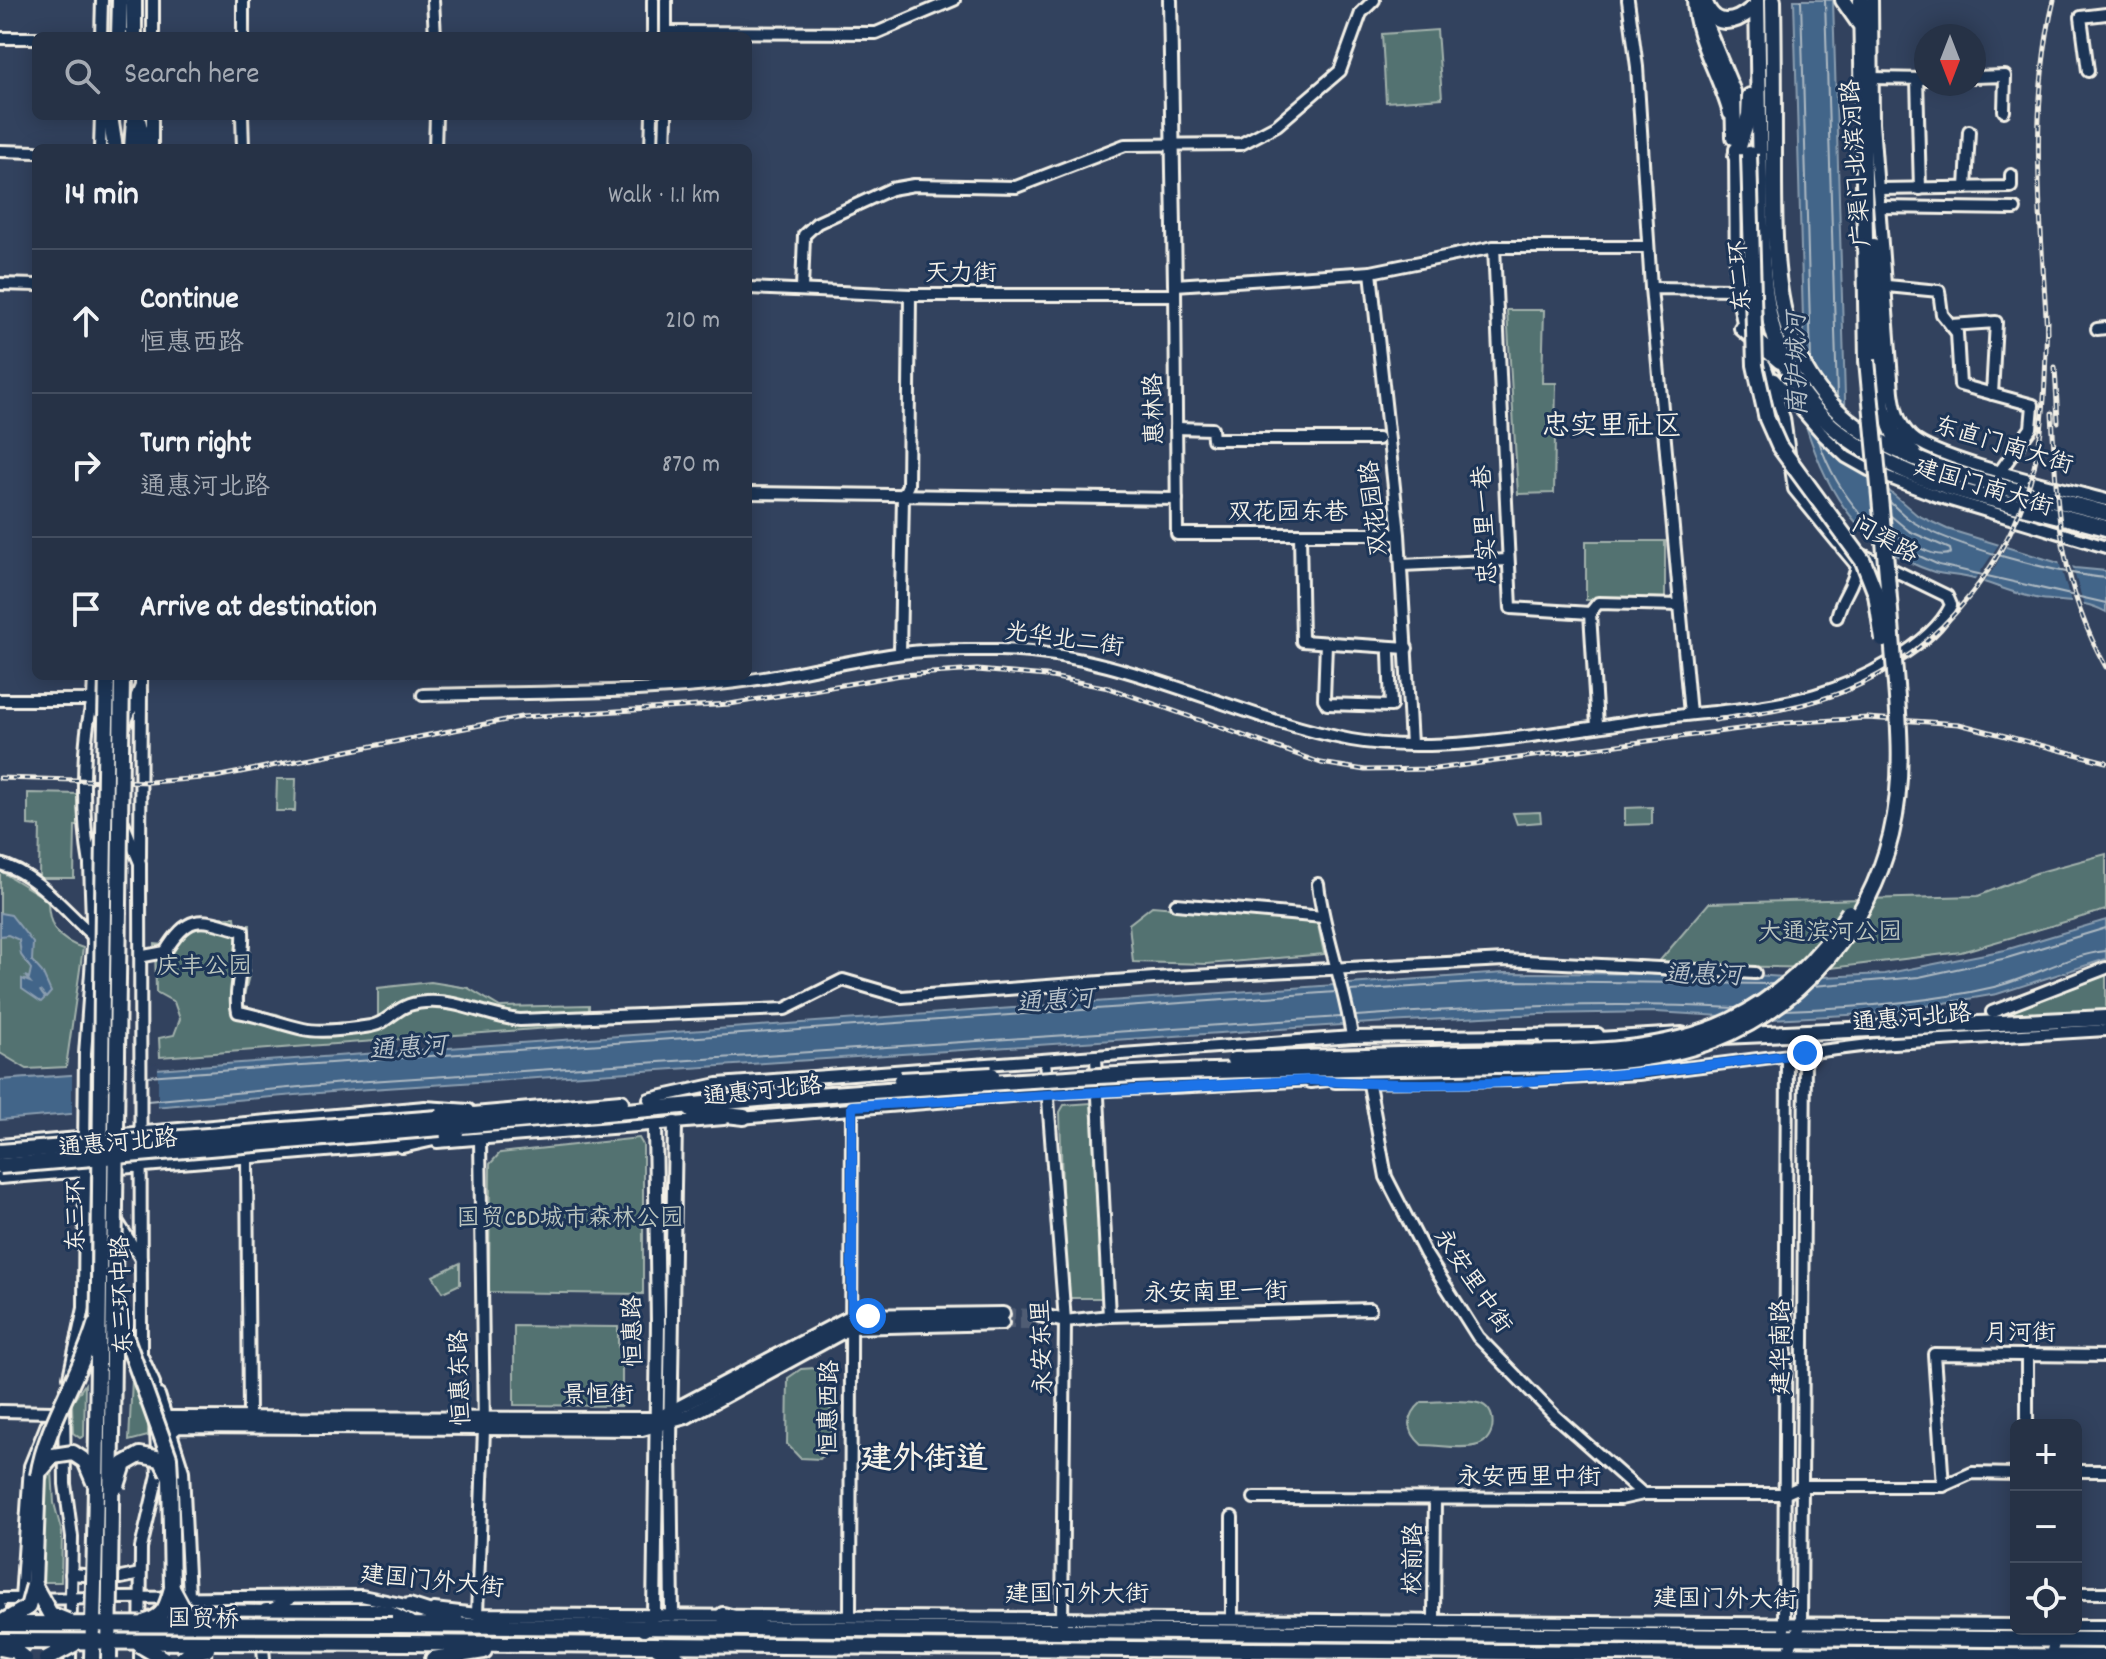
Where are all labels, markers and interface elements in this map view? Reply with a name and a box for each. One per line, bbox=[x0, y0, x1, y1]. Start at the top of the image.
north arrow bbox=[1914, 24, 1986, 96]
search box bbox=[32, 32, 752, 120]
icon: search bbox=[60, 54, 104, 98]
text: Search here bbox=[124, 55, 260, 98]
street label: 广渠门北滨河路 bbox=[1835, 78, 1881, 248]
text: 14 min bbox=[64, 172, 139, 221]
text: Walk · 1.1 km bbox=[608, 178, 720, 215]
street label: 东二环 bbox=[1723, 239, 1761, 313]
street label: 天力街 bbox=[925, 258, 997, 292]
text: Continue bbox=[140, 280, 239, 323]
icon: ahead bbox=[64, 299, 108, 343]
text: 210 m bbox=[665, 303, 720, 340]
water label: 南护城河 bbox=[1780, 308, 1818, 416]
text: 恒惠西路 bbox=[140, 326, 244, 363]
street label: 惠林路 bbox=[1138, 373, 1174, 445]
district label: 忠实里社区 bbox=[1542, 409, 1682, 449]
street label: 东直门南大街 bbox=[1929, 410, 2077, 484]
text: Turn right bbox=[140, 424, 251, 467]
icon: right bbox=[64, 443, 108, 487]
text: 870 m bbox=[662, 447, 720, 484]
street label: 建国门南大街 bbox=[1909, 452, 2057, 526]
street label: 双花园路 bbox=[1354, 458, 1398, 558]
street label: 忠实里一巷 bbox=[1467, 464, 1507, 586]
text: 通惠河北路 bbox=[140, 470, 270, 507]
street label: 双花园东巷 bbox=[1228, 497, 1348, 531]
street label: 问渠路 bbox=[1844, 509, 1924, 573]
icon: arrive bbox=[64, 587, 108, 631]
text: Arrive at destination bbox=[140, 588, 377, 631]
street label: 光华北二街 bbox=[1002, 616, 1126, 666]
park label: 大通滨河公园 bbox=[1758, 917, 1902, 951]
park label: 庆丰公园 bbox=[156, 951, 252, 985]
water label: 通惠河 bbox=[1664, 958, 1746, 996]
water label: 通惠河 bbox=[1015, 982, 1099, 1024]
street label: 通惠河北路 bbox=[1851, 998, 1973, 1042]
water label: 通惠河 bbox=[368, 1029, 452, 1071]
route end bbox=[1787, 1035, 1823, 1071]
street label: 通惠河北路 bbox=[702, 1070, 824, 1116]
street label: 通惠河北路 bbox=[57, 1123, 179, 1167]
street label: 东三环 bbox=[61, 1180, 95, 1252]
park label: 国贸CBD城市森林公园 bbox=[456, 1203, 684, 1237]
street label: 永安里中街 bbox=[1423, 1223, 1519, 1341]
street label: 东三环中路 bbox=[105, 1234, 143, 1356]
street label: 永安南里一街 bbox=[1144, 1276, 1288, 1312]
street label: 恒惠路 bbox=[617, 1295, 653, 1367]
route start bbox=[850, 1298, 886, 1334]
street label: 永安东里 bbox=[1025, 1298, 1063, 1396]
street label: 建华南路 bbox=[1766, 1299, 1800, 1395]
street label: 月河街 bbox=[1984, 1318, 2056, 1352]
street label: 恒惠东路 bbox=[443, 1329, 481, 1427]
street label: 恒惠西路 bbox=[813, 1360, 849, 1456]
street label: 景恒街 bbox=[562, 1380, 634, 1414]
map controls bbox=[2010, 1419, 2082, 1635]
button: + bbox=[2010, 1419, 2082, 1491]
district label: 建外街道 bbox=[860, 1439, 988, 1485]
street label: 永安西里中街 bbox=[1457, 1462, 1601, 1496]
button: − bbox=[2010, 1491, 2082, 1563]
street label: 校前路 bbox=[1397, 1523, 1433, 1595]
street label: 建国门外大街 bbox=[359, 1559, 505, 1607]
button: locate bbox=[2010, 1563, 2082, 1635]
street label: 建国门外大街 bbox=[1005, 1579, 1149, 1613]
street label: 建国门外大街 bbox=[1653, 1583, 1797, 1619]
street label: 国贸桥 bbox=[167, 1603, 239, 1639]

